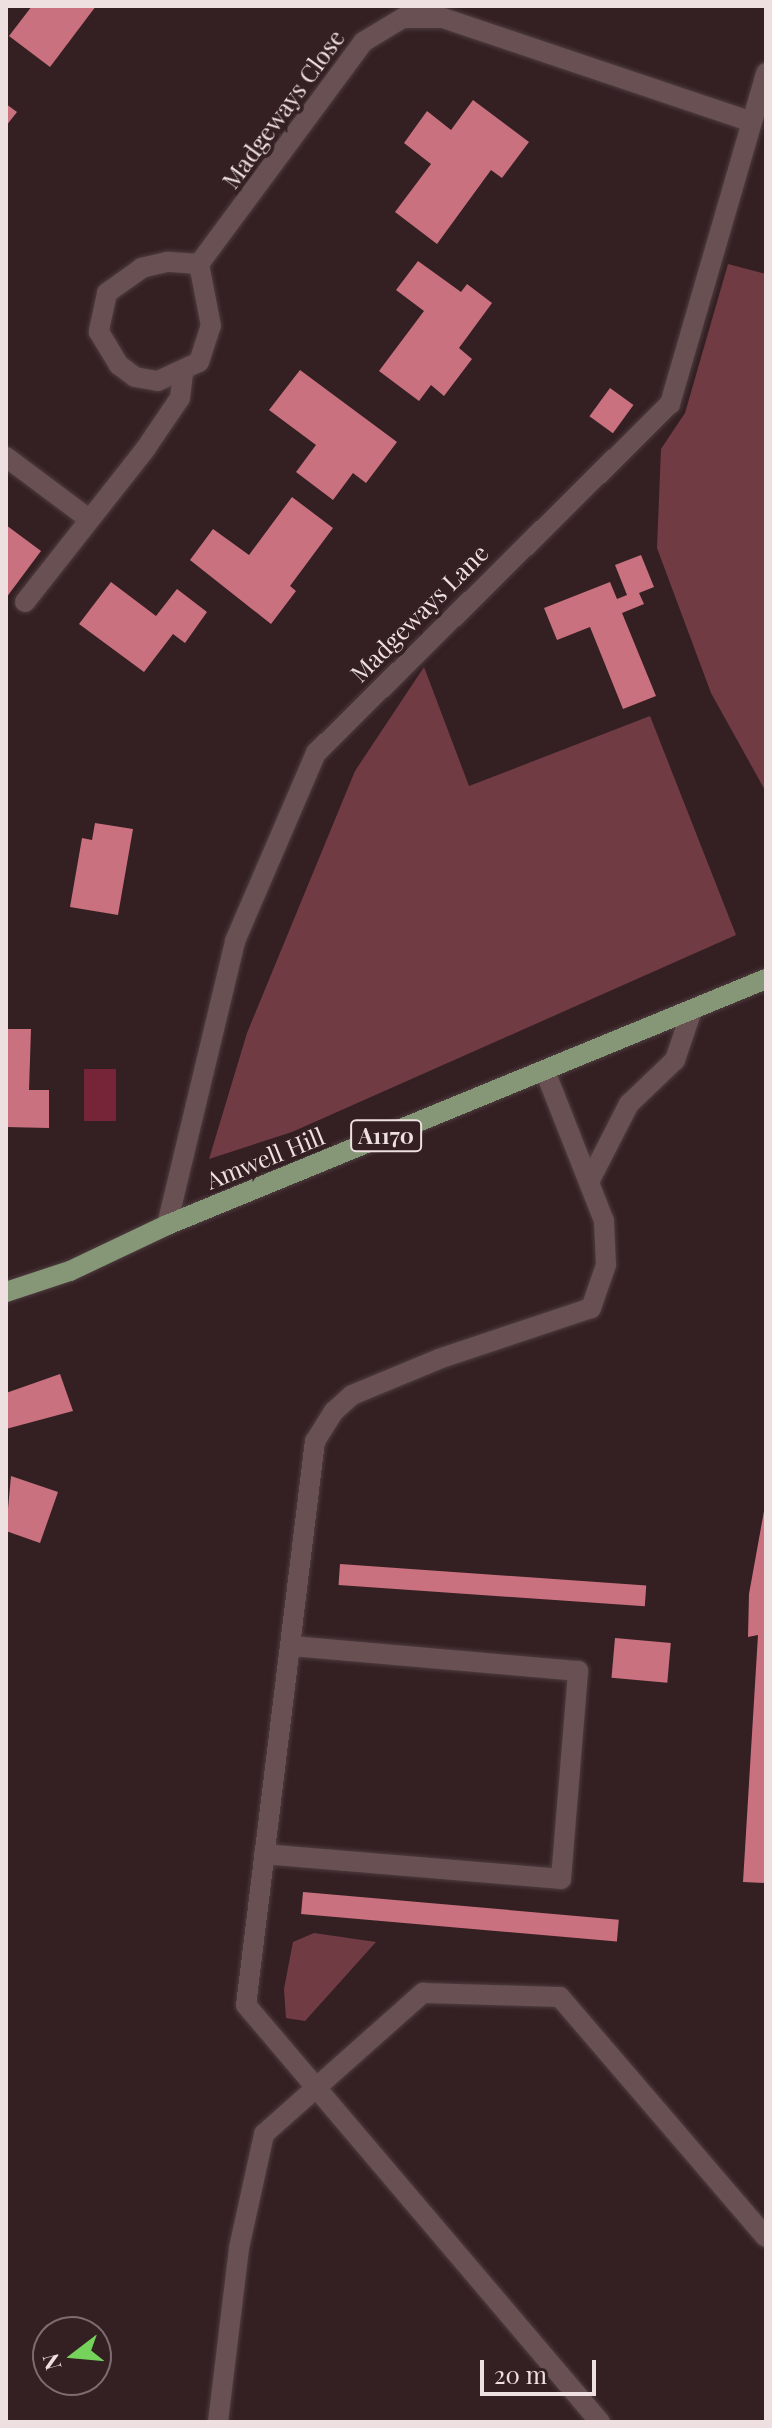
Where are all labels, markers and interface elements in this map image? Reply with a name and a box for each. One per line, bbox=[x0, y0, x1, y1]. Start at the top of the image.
street label: Madgeways Close bbox=[216, 24, 350, 194]
street label: Madgeways Lane bbox=[344, 538, 494, 688]
road number: A1170 bbox=[350, 1118, 422, 1154]
street label: Amwell Hill bbox=[202, 1121, 328, 1195]
north arrow bbox=[32, 2316, 112, 2396]
scale bar bbox=[484, 2344, 600, 2394]
text: N bbox=[34, 2350, 67, 2374]
text: 20 m bbox=[494, 2358, 547, 2390]

